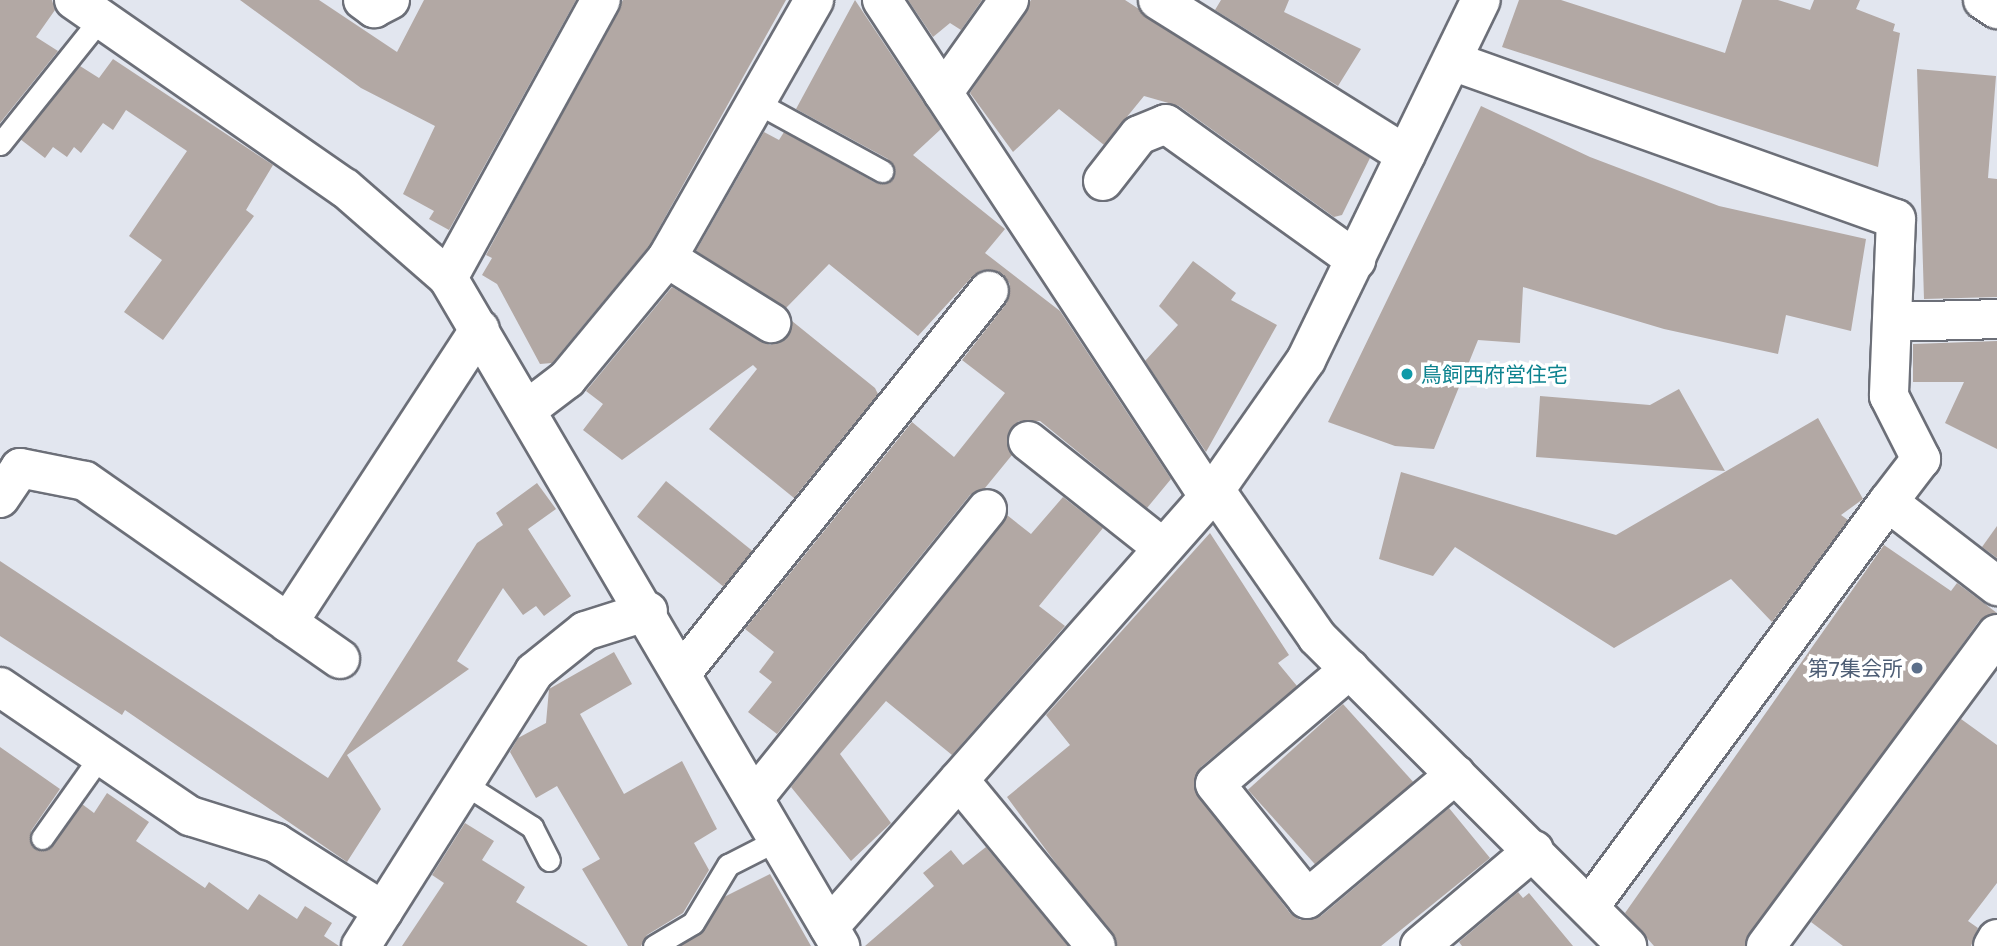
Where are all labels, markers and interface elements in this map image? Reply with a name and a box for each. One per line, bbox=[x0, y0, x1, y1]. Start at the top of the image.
place label: 鳥飼西府営住宅 bbox=[1421, 361, 1568, 387]
marker: 鳥飼西府営住宅 bbox=[1399, 366, 1415, 382]
place label: 第7集会所 bbox=[1808, 655, 1903, 681]
marker: 第7集会所 bbox=[1909, 660, 1925, 676]

